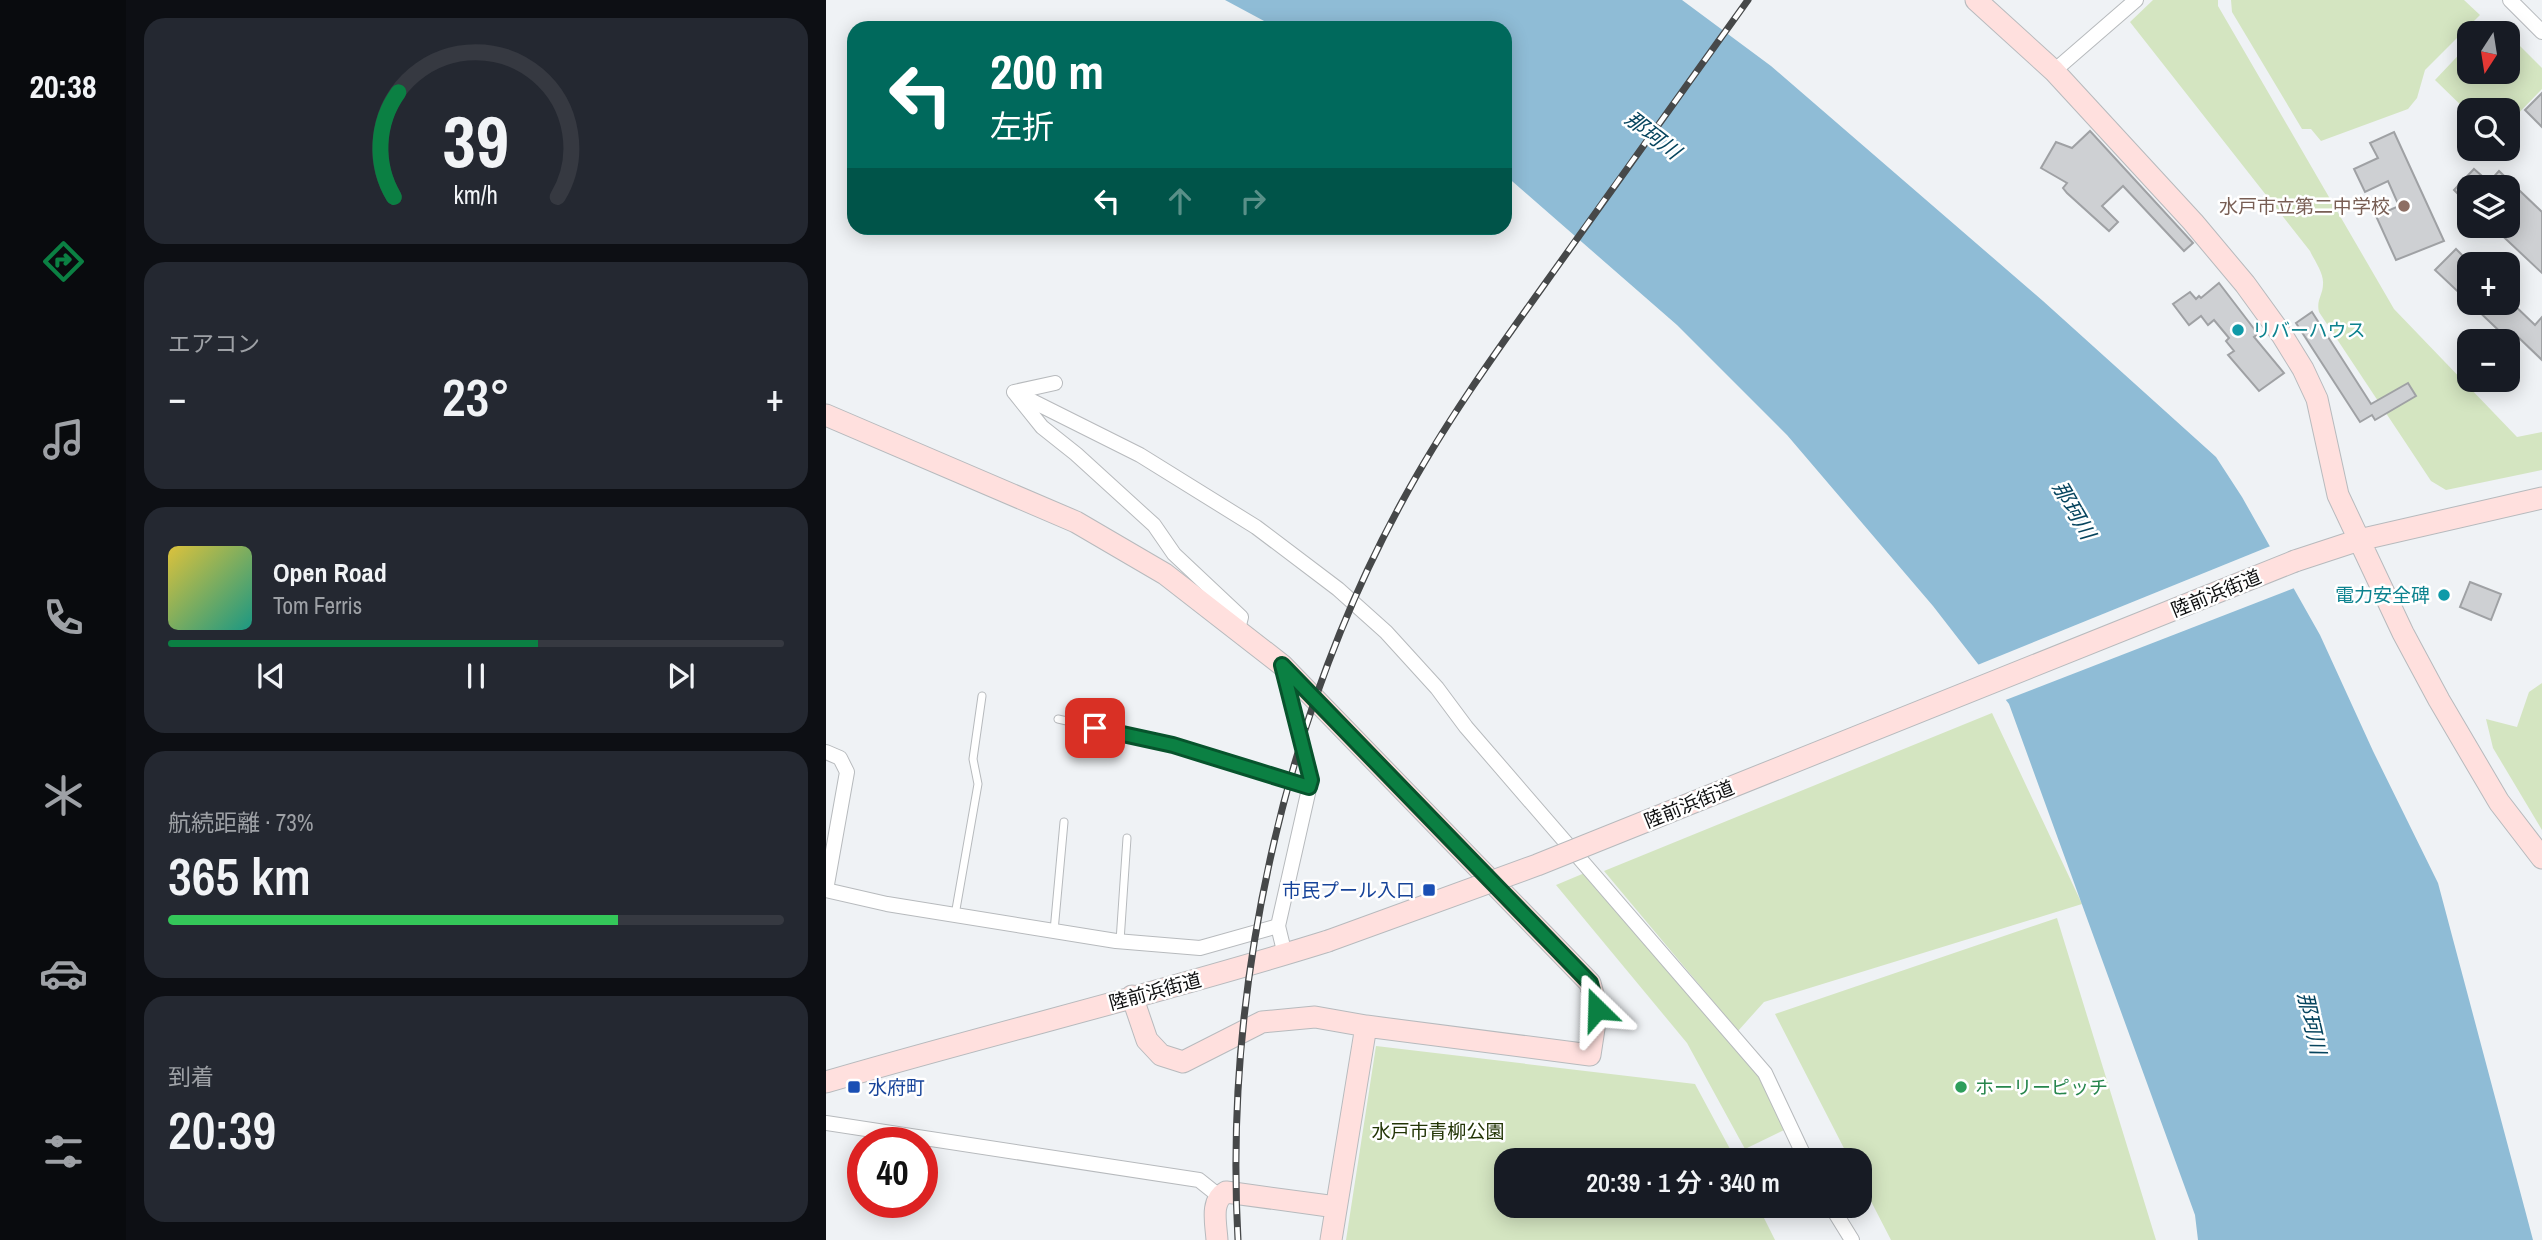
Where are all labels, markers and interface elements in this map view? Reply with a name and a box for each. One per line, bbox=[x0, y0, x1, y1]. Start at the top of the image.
north arrow bbox=[2457, 21, 2520, 84]
map controls bbox=[2457, 21, 2520, 392]
text: 200 m bbox=[990, 38, 1104, 104]
icon: left bbox=[875, 49, 966, 140]
text: 20:38 bbox=[29, 65, 97, 108]
text: 39 bbox=[443, 93, 509, 191]
button: search bbox=[2457, 98, 2520, 161]
water label: 那珂川 bbox=[1619, 104, 1688, 167]
text: 左折 bbox=[990, 105, 1054, 148]
button: layers bbox=[2457, 175, 2520, 238]
text: km/h bbox=[454, 178, 498, 212]
icon: left bbox=[1088, 182, 1126, 220]
icon: ahead bbox=[1161, 182, 1199, 220]
icon: right bbox=[1234, 182, 1272, 220]
place label: 水戸市立第二中学校 bbox=[2219, 193, 2390, 219]
marker: 水戸市立第二中学校 bbox=[2396, 198, 2412, 214]
icon: directions bbox=[39, 237, 88, 286]
button: + bbox=[2457, 252, 2520, 315]
place label: リバーハウス bbox=[2252, 317, 2366, 343]
marker: リバーハウス bbox=[2230, 322, 2246, 338]
text: エアコン bbox=[168, 328, 260, 359]
button: − bbox=[2457, 329, 2520, 392]
text: 23° bbox=[442, 362, 510, 432]
text: − bbox=[168, 372, 186, 423]
text: + bbox=[766, 372, 784, 423]
icon: music bbox=[39, 415, 88, 464]
water label: 那珂川 bbox=[2046, 475, 2103, 546]
text: Open Road bbox=[273, 555, 387, 590]
street label: 陸前浜街道 bbox=[2167, 563, 2265, 623]
place label: 電力安全碑 bbox=[2335, 582, 2430, 608]
marker: 電力安全碑 bbox=[2436, 587, 2452, 603]
text: Tom Ferris bbox=[273, 590, 362, 621]
icon: phone bbox=[39, 593, 88, 642]
icon: previous bbox=[252, 657, 290, 695]
icon: pause bbox=[457, 657, 495, 695]
icon: next bbox=[662, 657, 700, 695]
pin bbox=[1065, 698, 1125, 758]
icon: arrive bbox=[1076, 709, 1114, 747]
icon: climate bbox=[39, 771, 88, 820]
street label: 陸前浜街道 bbox=[1640, 774, 1738, 834]
text: 航続距離 · 73% bbox=[168, 807, 313, 838]
text: 365 km bbox=[168, 841, 311, 911]
place label: 市民プール入口 bbox=[1282, 877, 1415, 903]
marker: 市民プール入口 bbox=[1421, 882, 1437, 898]
icon: car bbox=[39, 949, 88, 998]
street label: 陸前浜街道 bbox=[1106, 966, 1204, 1016]
position arrow bbox=[1560, 972, 1634, 1046]
water label: 那珂川 bbox=[2291, 989, 2334, 1059]
text: 到着 bbox=[168, 1061, 214, 1092]
place label: 水府町 bbox=[868, 1074, 925, 1100]
place label: ホーリーピッチ bbox=[1975, 1074, 2108, 1100]
marker: 水府町 bbox=[846, 1079, 862, 1095]
marker: ホーリーピッチ bbox=[1953, 1079, 1969, 1095]
text: 20:39 bbox=[168, 1095, 276, 1165]
park label: 水戸市青柳公園 bbox=[1371, 1118, 1505, 1144]
icon: filters bbox=[39, 1127, 88, 1176]
speed limit sign: 40 bbox=[847, 1127, 938, 1218]
text: 20:39 · 1 分 · 340 m bbox=[1586, 1165, 1780, 1200]

